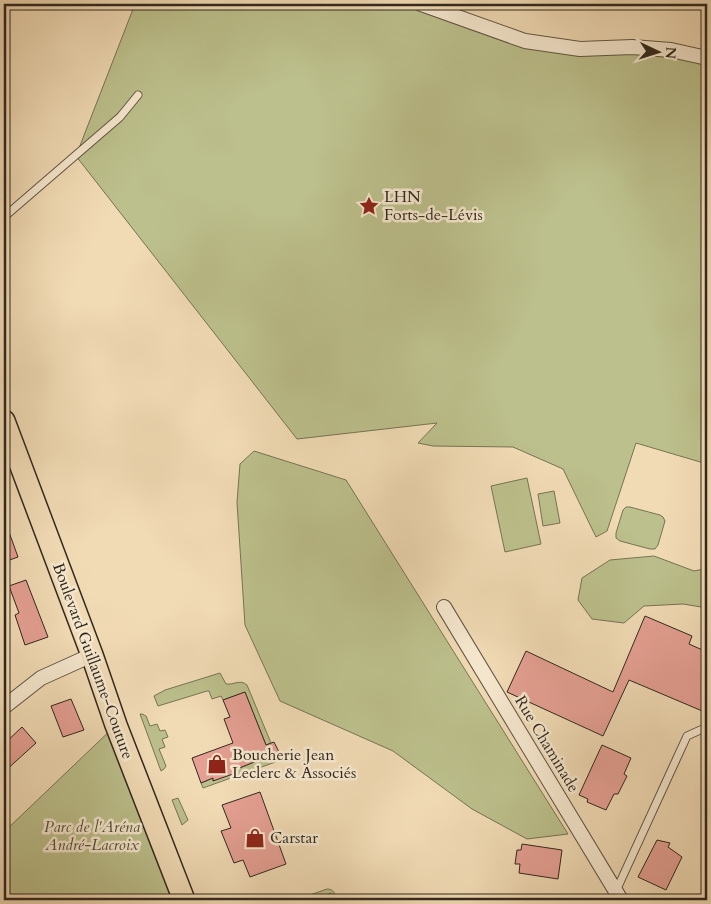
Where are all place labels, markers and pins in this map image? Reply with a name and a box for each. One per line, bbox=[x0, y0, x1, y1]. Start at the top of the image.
place label: LHN Forts-de-Lévis bbox=[384, 186, 483, 226]
place icon: LHN Forts-de-Lévis bbox=[358, 195, 380, 217]
place label: Boucherie Jean Leclerc & Associés bbox=[232, 744, 356, 784]
shop icon: Boucherie Jean Leclerc & Associés bbox=[206, 753, 228, 775]
shop icon: Carstar bbox=[244, 827, 266, 849]
place label: Carstar bbox=[270, 827, 318, 849]

